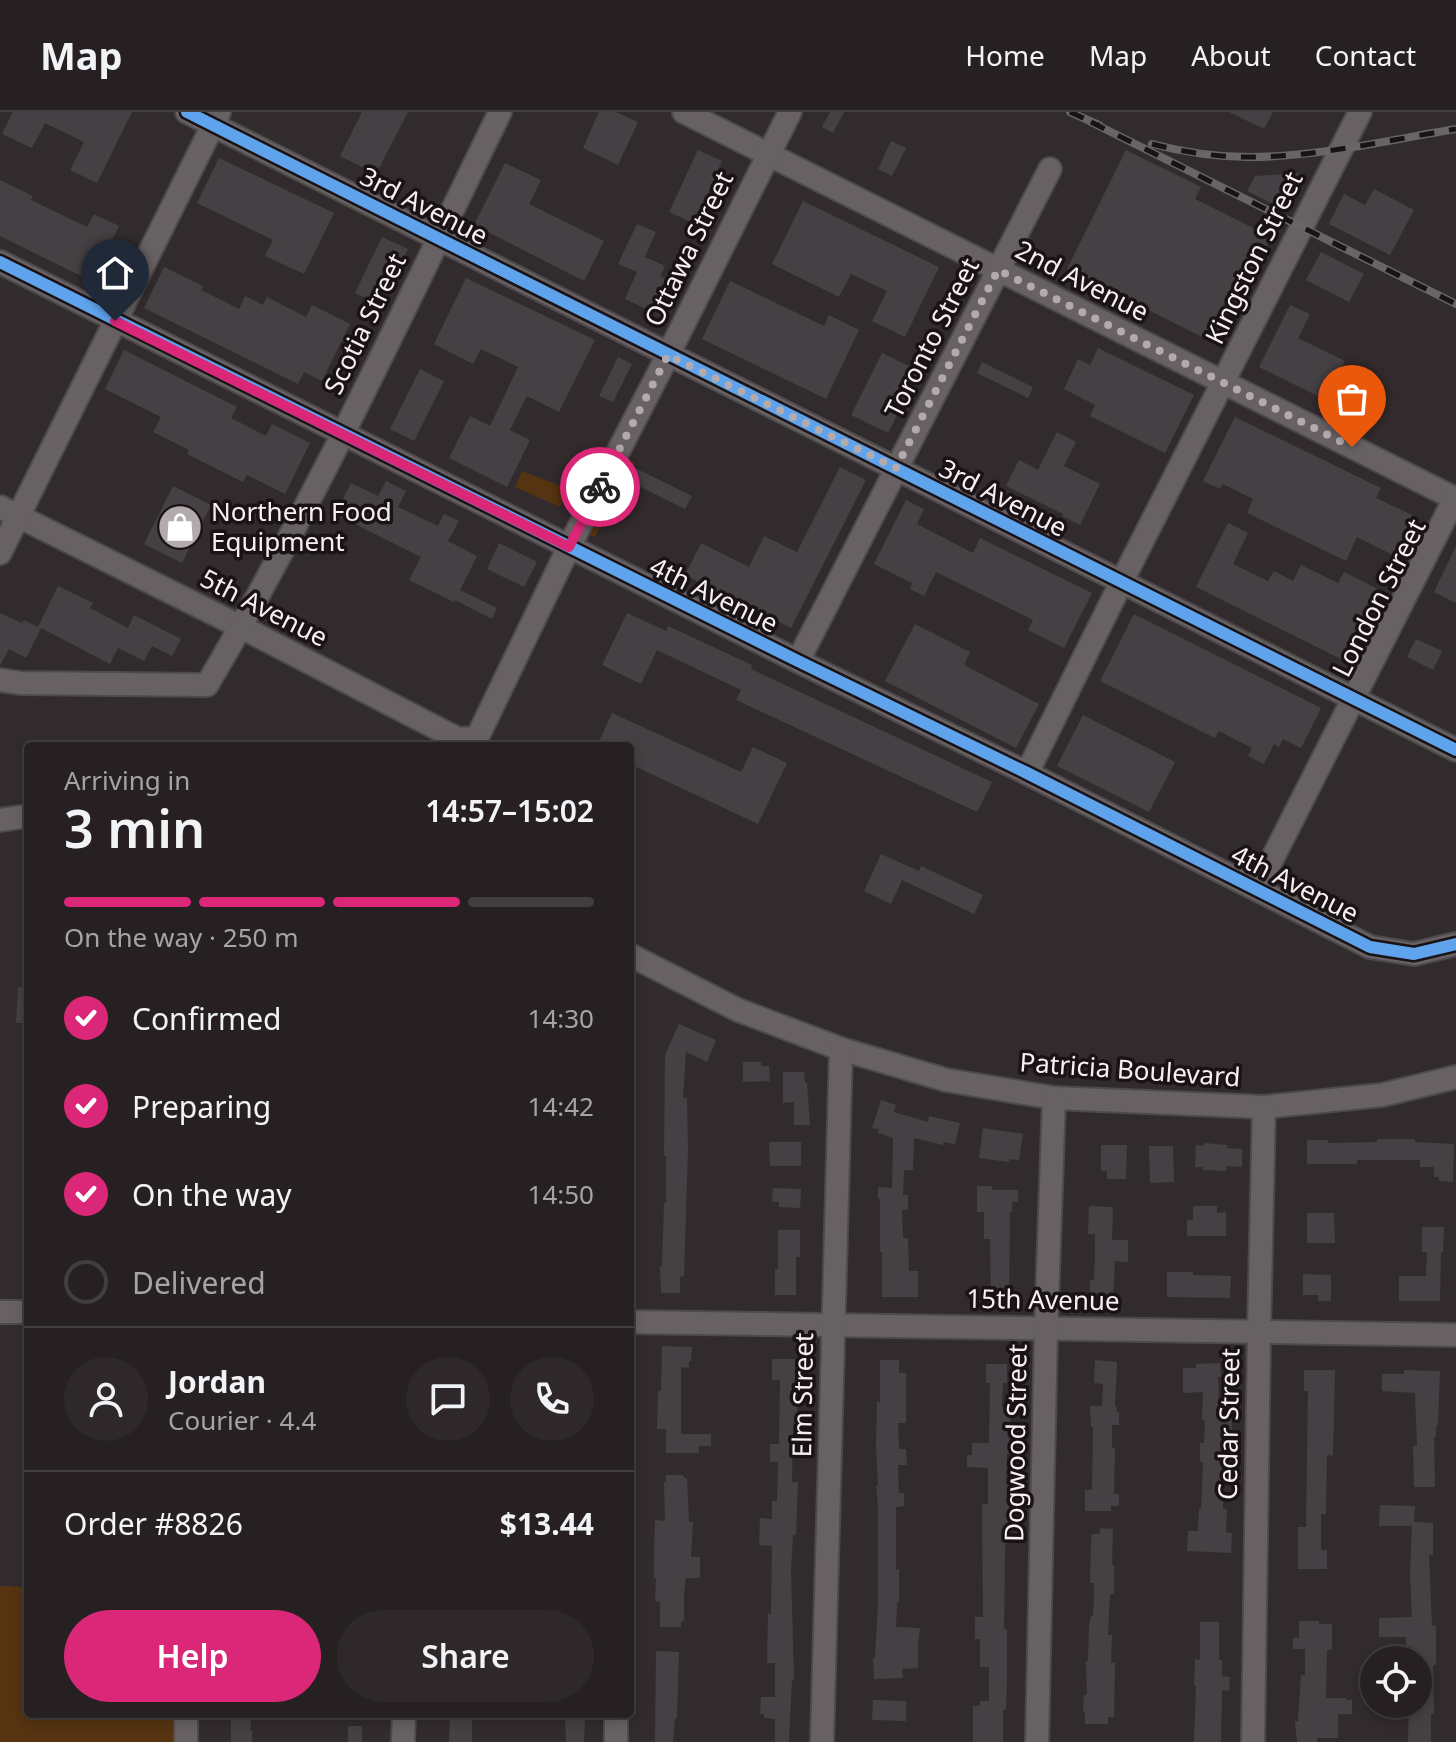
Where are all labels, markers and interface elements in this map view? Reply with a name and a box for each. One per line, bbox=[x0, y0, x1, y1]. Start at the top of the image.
text: Map bbox=[40, 29, 123, 81]
text: Home bbox=[965, 36, 1045, 74]
text: Map bbox=[1089, 36, 1147, 74]
text: About bbox=[1191, 36, 1271, 74]
text: Contact bbox=[1315, 36, 1416, 74]
street label: 3rd Avenue bbox=[354, 157, 495, 253]
street label: Ottawa Street bbox=[635, 165, 741, 332]
street label: Kingston Street bbox=[1196, 165, 1310, 350]
street label: 2nd Avenue bbox=[1010, 231, 1155, 329]
pin bbox=[81, 239, 149, 321]
street label: Scotia Street bbox=[314, 247, 414, 400]
icon: home bbox=[93, 251, 137, 295]
street label: Toronto Street bbox=[875, 251, 987, 424]
pin bbox=[1318, 365, 1386, 447]
icon: bag bbox=[1330, 377, 1374, 421]
courier bbox=[560, 447, 640, 527]
street label: 3rd Avenue bbox=[933, 449, 1074, 545]
icon: bike bbox=[578, 465, 622, 509]
place label: Northern Food Equipment bbox=[211, 493, 392, 559]
shop icon: Northern Food Equipment bbox=[156, 503, 204, 551]
street label: London Street bbox=[1323, 512, 1433, 683]
street label: 4th Avenue bbox=[644, 548, 785, 641]
street label: 5th Avenue bbox=[195, 560, 334, 655]
text: Arriving in bbox=[64, 762, 190, 798]
text: 14:57–15:02 bbox=[425, 790, 594, 831]
text: 3 min bbox=[64, 792, 205, 863]
street label: 4th Avenue bbox=[1226, 836, 1365, 931]
text: On the way · 250 m bbox=[64, 919, 298, 955]
icon: check bbox=[64, 996, 108, 1040]
text: Confirmed bbox=[132, 998, 282, 1039]
text: 14:30 bbox=[528, 1000, 594, 1036]
street label: Patricia Boulevard bbox=[1018, 1043, 1242, 1095]
icon: check bbox=[64, 1084, 108, 1128]
text: Preparing bbox=[132, 1086, 271, 1127]
text: 14:42 bbox=[528, 1088, 594, 1124]
icon: check bbox=[64, 1172, 108, 1216]
text: On the way bbox=[132, 1174, 292, 1215]
text: 14:50 bbox=[528, 1176, 594, 1212]
text: Delivered bbox=[132, 1262, 266, 1303]
street label: 15th Avenue bbox=[966, 1280, 1120, 1318]
street label: Elm Street bbox=[783, 1332, 821, 1458]
street label: Dogwood Street bbox=[995, 1344, 1035, 1542]
street label: Cedar Street bbox=[1209, 1348, 1247, 1500]
button: person bbox=[64, 1357, 148, 1441]
button: chat bbox=[406, 1357, 490, 1441]
button: phone bbox=[510, 1357, 594, 1441]
text: Jordan bbox=[168, 1361, 266, 1402]
text: Courier · 4.4 bbox=[168, 1402, 316, 1438]
text: Order #8826 bbox=[64, 1503, 243, 1544]
text: $13.44 bbox=[500, 1503, 594, 1544]
button: Help bbox=[64, 1610, 321, 1702]
button: Share bbox=[337, 1610, 594, 1702]
map controls bbox=[1360, 1646, 1432, 1718]
button: locate bbox=[1360, 1646, 1432, 1718]

